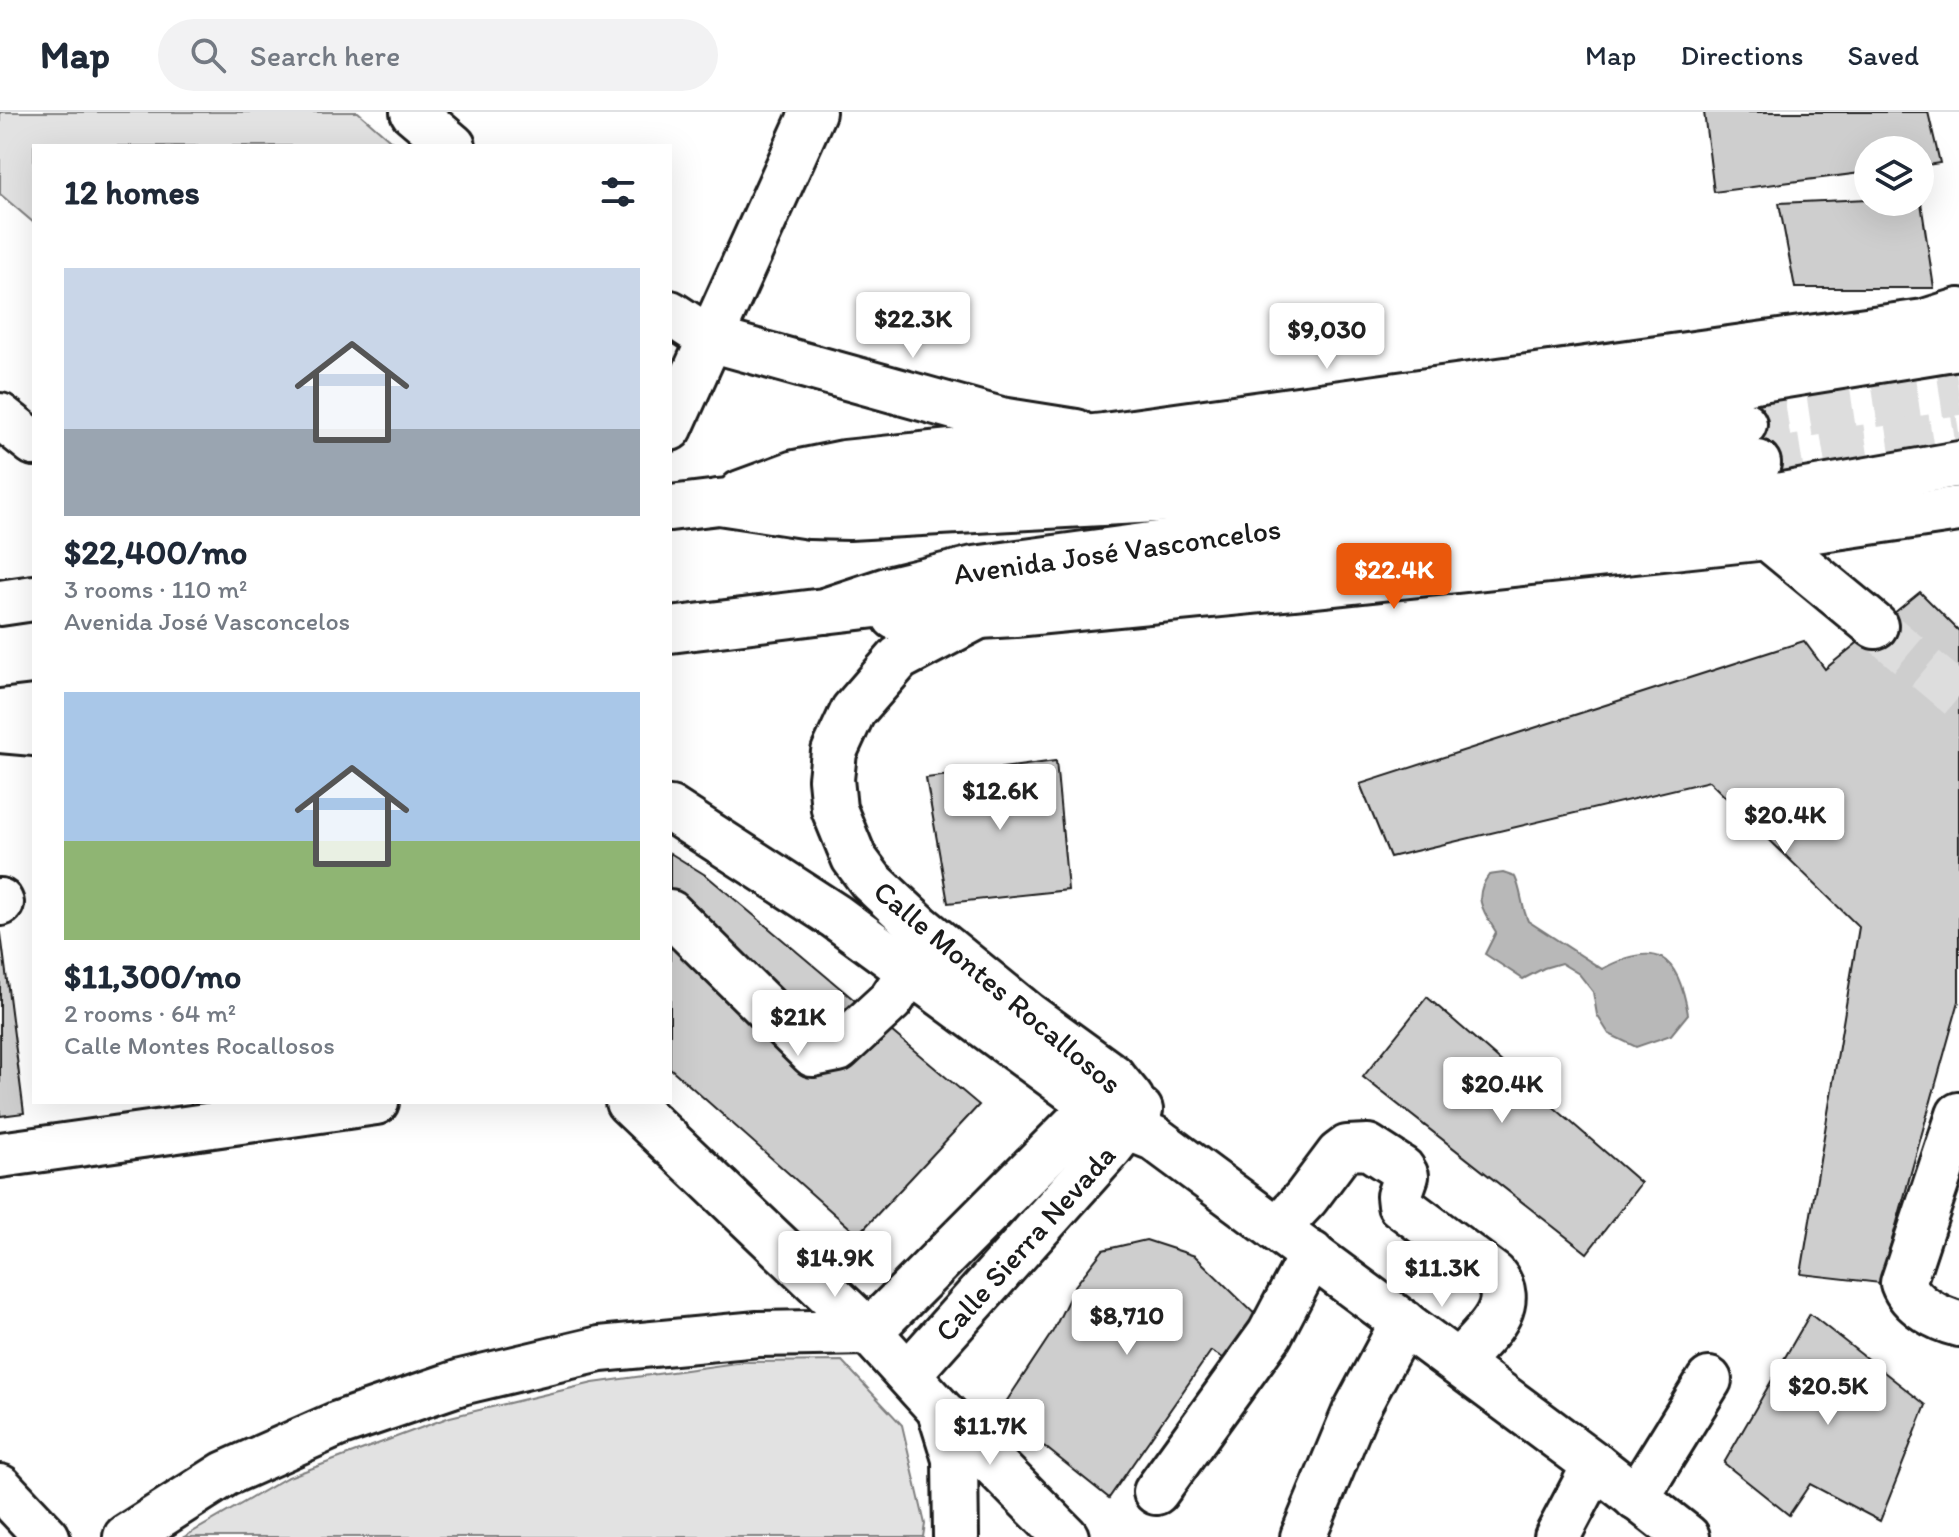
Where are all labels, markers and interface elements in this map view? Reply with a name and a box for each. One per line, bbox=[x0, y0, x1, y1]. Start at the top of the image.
search box bbox=[158, 19, 718, 91]
text: Map bbox=[40, 32, 110, 78]
icon: search bbox=[186, 33, 230, 77]
text: Search here bbox=[250, 37, 400, 74]
text: Map bbox=[1585, 38, 1636, 72]
text: Directions bbox=[1680, 38, 1804, 72]
text: Saved bbox=[1848, 38, 1919, 72]
map controls bbox=[1854, 136, 1934, 216]
button: layers bbox=[1854, 136, 1934, 216]
icon: filters bbox=[596, 170, 640, 214]
text: 12 homes bbox=[64, 172, 200, 213]
pin: $22.3K bbox=[848, 292, 978, 360]
text: $22.3K bbox=[874, 302, 952, 334]
pin: $9,030 bbox=[1262, 303, 1392, 371]
text: $9,030 bbox=[1287, 313, 1367, 345]
icon: home bbox=[280, 320, 424, 464]
street label: Avenida José Vasconcelos bbox=[951, 510, 1283, 592]
text: $22,400/mo bbox=[64, 532, 248, 573]
pin: $22.4K bbox=[1329, 543, 1459, 611]
text: $22.4K bbox=[1354, 553, 1434, 585]
text: 3 rooms · 110 m² bbox=[64, 573, 247, 605]
text: Avenida José Vasconcelos bbox=[64, 605, 350, 637]
icon: home bbox=[280, 744, 424, 888]
pin: $12.6K bbox=[935, 764, 1065, 832]
text: $12.6K bbox=[962, 774, 1038, 806]
pin: $20.4K bbox=[1720, 788, 1850, 856]
text: $20.4K bbox=[1744, 798, 1826, 830]
street label: Calle Montes Rocallosos bbox=[866, 872, 1130, 1102]
text: $11,300/mo bbox=[64, 956, 241, 997]
pin: $21K bbox=[751, 990, 845, 1058]
text: 2 rooms · 64 m² bbox=[64, 997, 236, 1029]
text: $21K bbox=[770, 1000, 826, 1032]
text: Calle Montes Rocallosos bbox=[64, 1029, 335, 1061]
pin: $20.4K bbox=[1437, 1057, 1567, 1125]
text: $20.4K bbox=[1461, 1067, 1543, 1099]
street label: Calle Sierra Nevada bbox=[927, 1137, 1123, 1349]
pin: $14.9K bbox=[770, 1231, 900, 1299]
text: $14.9K bbox=[796, 1241, 874, 1273]
pin: $11.3K bbox=[1377, 1241, 1507, 1309]
text: $11.3K bbox=[1405, 1251, 1479, 1283]
pin: $8,710 bbox=[1062, 1289, 1192, 1357]
text: $8,710 bbox=[1090, 1299, 1164, 1331]
pin: $20.5K bbox=[1763, 1359, 1893, 1427]
text: $20.5K bbox=[1788, 1369, 1868, 1401]
pin: $11.7K bbox=[925, 1399, 1055, 1467]
text: $11.7K bbox=[953, 1409, 1027, 1441]

